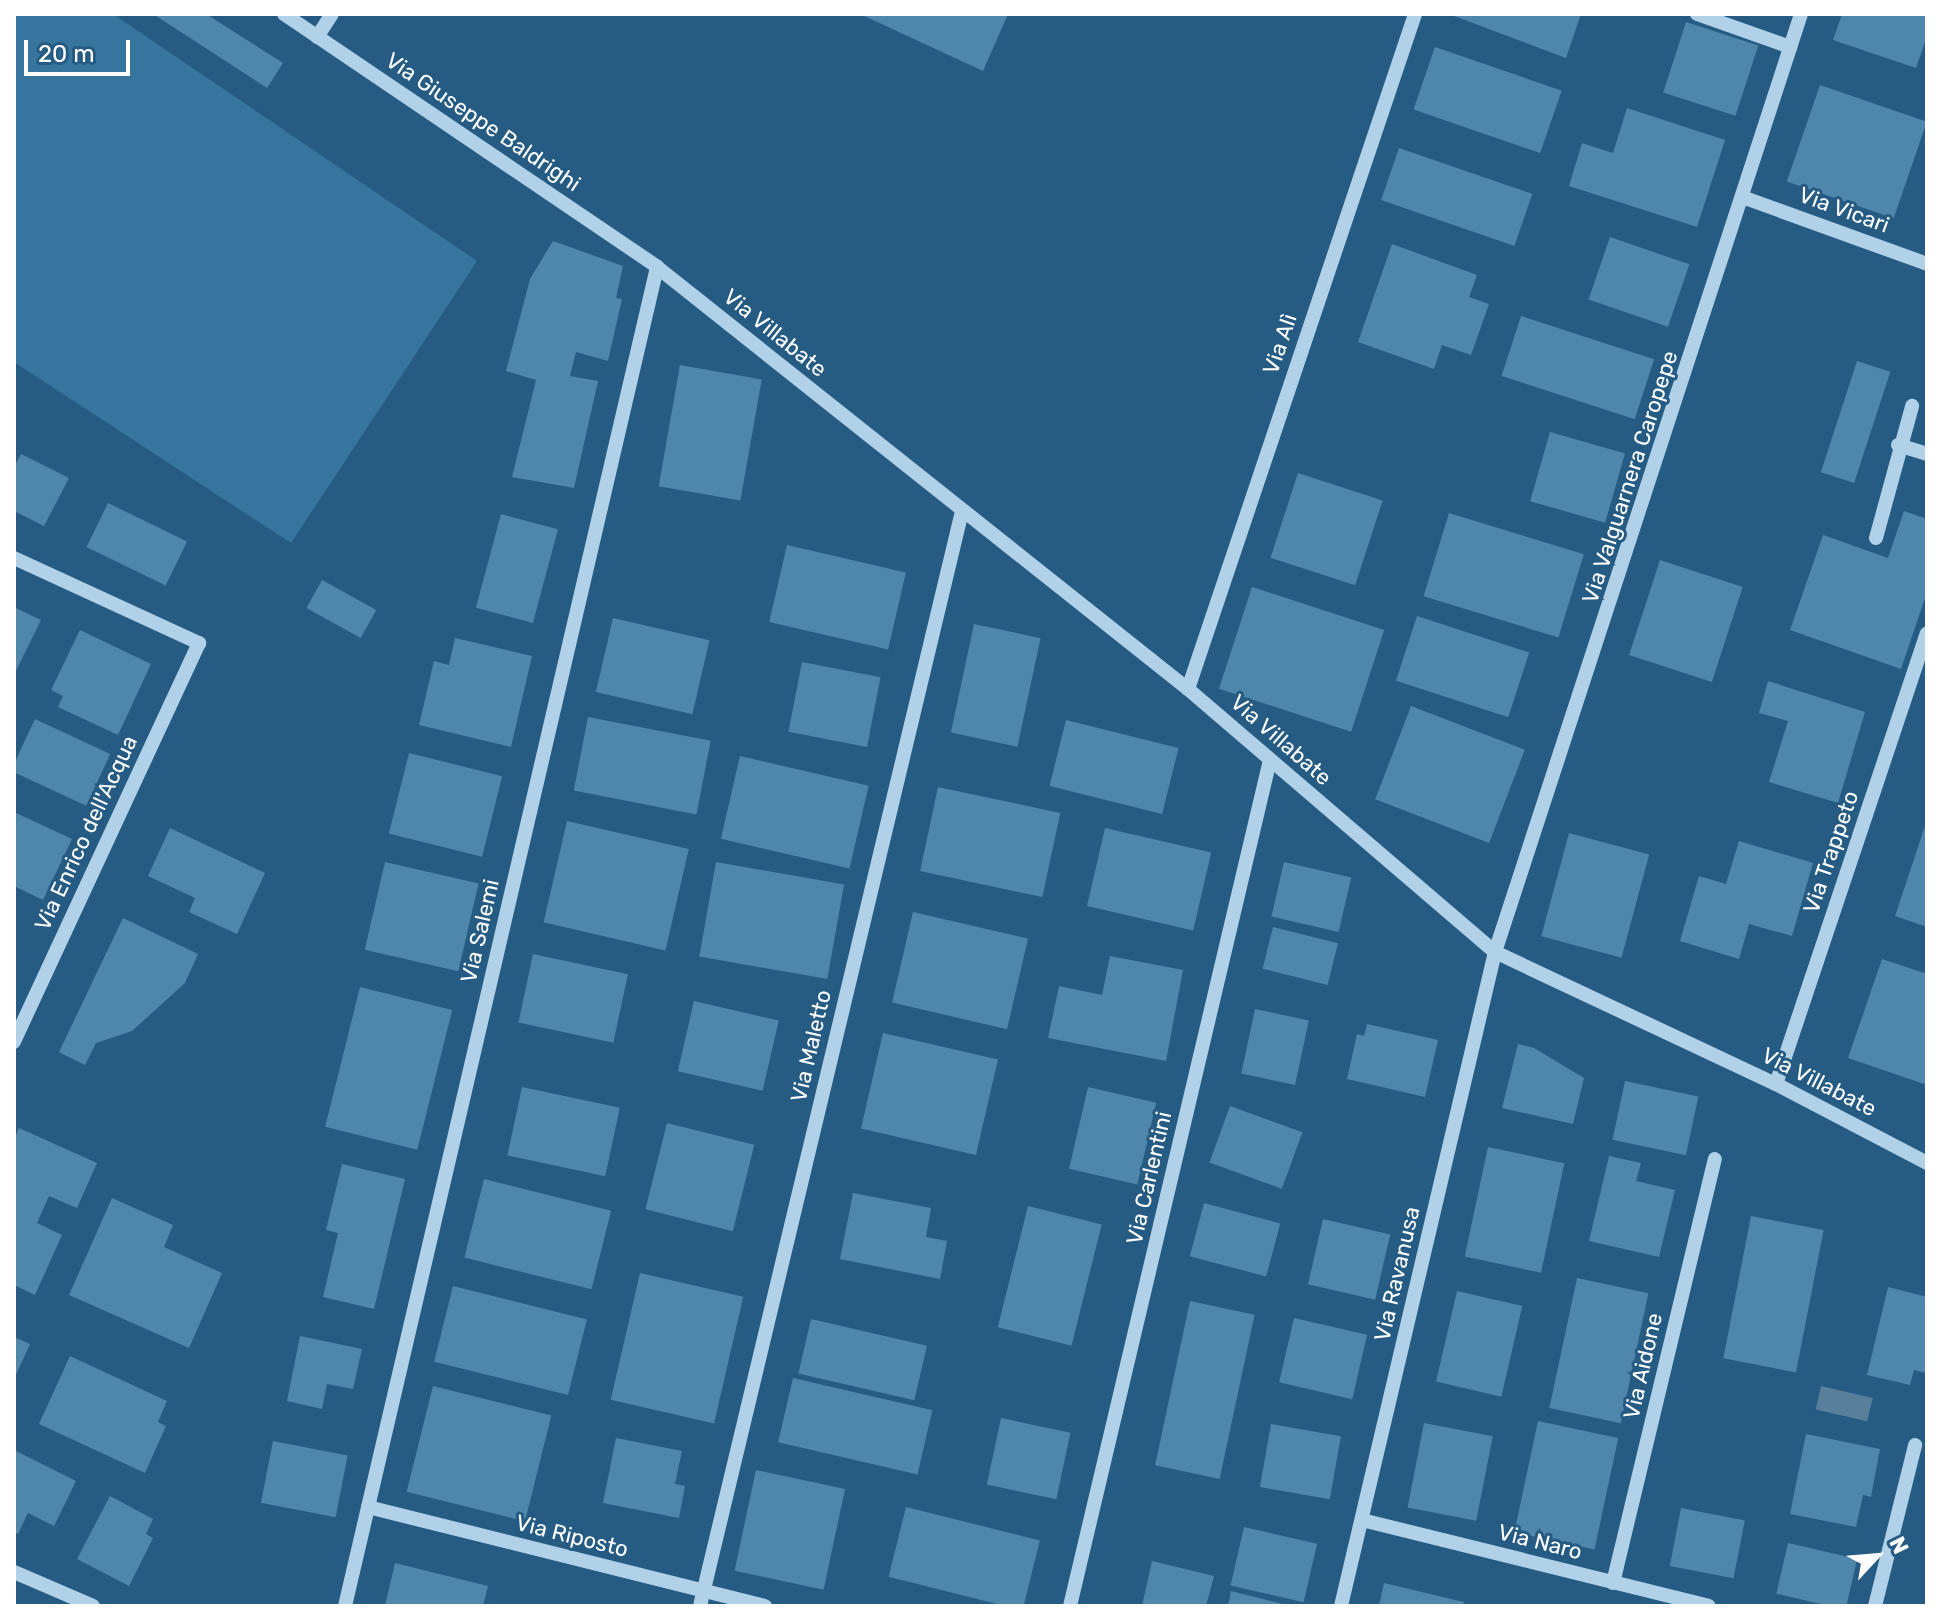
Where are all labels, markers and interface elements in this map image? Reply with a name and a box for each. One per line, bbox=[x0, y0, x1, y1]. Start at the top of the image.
scale bar bbox=[28, 24, 134, 74]
text: 20 m bbox=[38, 40, 95, 68]
street label: Via Giuseppe Baldrighi bbox=[381, 47, 585, 197]
street label: Via Vicari bbox=[1795, 181, 1893, 239]
street label: Via Villabate bbox=[718, 283, 832, 383]
street label: Via Alì bbox=[1257, 310, 1303, 378]
street label: Via Valguarnera Caropepe bbox=[1577, 347, 1683, 607]
street label: Via Villabate bbox=[1225, 689, 1337, 791]
street label: Via Enrico dell'Acqua bbox=[29, 731, 143, 935]
street label: Via Trappeto bbox=[1798, 787, 1864, 917]
street label: Via Salemi bbox=[455, 877, 505, 985]
street label: Via Maletto bbox=[785, 987, 837, 1105]
street label: Via Villabate bbox=[1757, 1042, 1881, 1122]
street label: Via Carlentini bbox=[1121, 1109, 1177, 1247]
street label: Via Ravanusa bbox=[1369, 1204, 1425, 1344]
street label: Via Aidone bbox=[1618, 1310, 1668, 1422]
street label: Via Riposto bbox=[513, 1509, 631, 1563]
north arrow bbox=[1837, 1516, 1917, 1596]
street label: Via Naro bbox=[1495, 1519, 1585, 1565]
text: N bbox=[1883, 1532, 1915, 1558]

